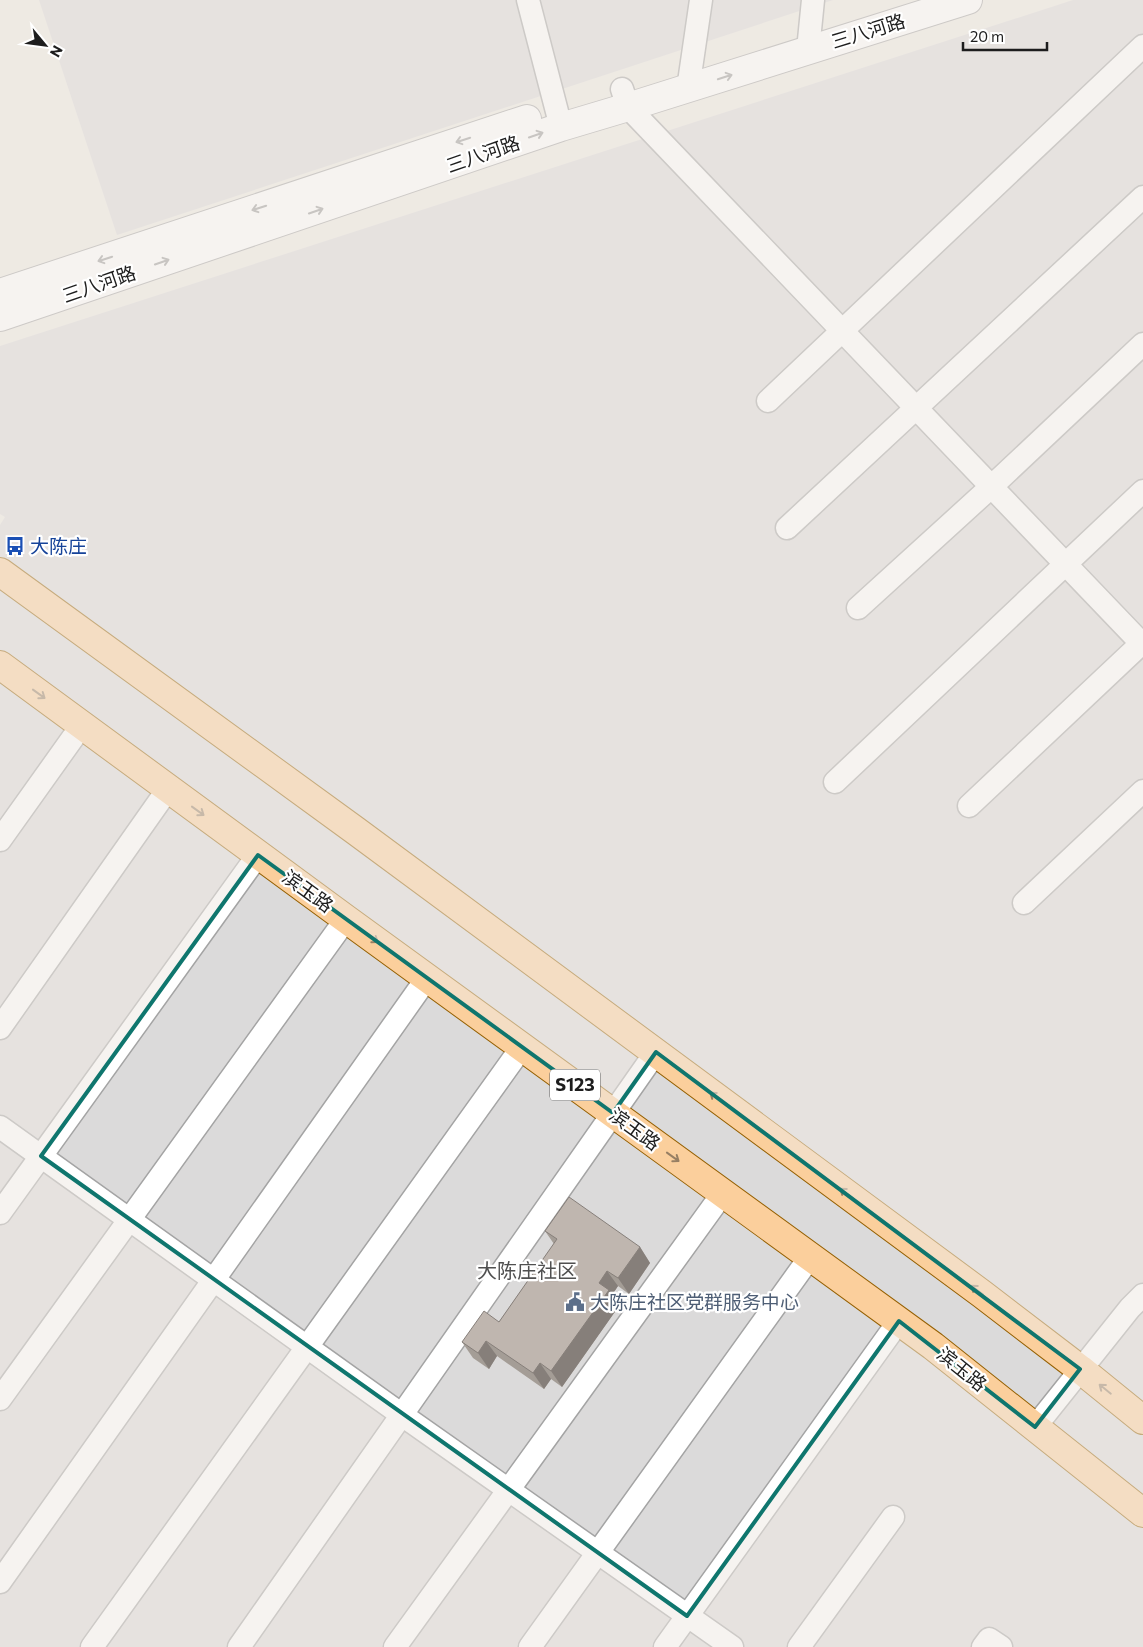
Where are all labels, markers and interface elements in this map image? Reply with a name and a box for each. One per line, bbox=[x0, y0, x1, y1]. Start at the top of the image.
street label: 三八河路 bbox=[828, 8, 908, 53]
north arrow bbox=[20, 20, 70, 70]
scale bar bbox=[963, 20, 1047, 52]
text: 20 m bbox=[970, 27, 1004, 45]
text: N bbox=[47, 43, 67, 60]
one-way arrow bbox=[717, 71, 733, 81]
street label: 三八河路 bbox=[443, 130, 523, 177]
one-way arrow bbox=[528, 130, 544, 140]
one-way arrow bbox=[456, 136, 472, 145]
one-way arrow bbox=[252, 203, 268, 213]
one-way arrow bbox=[308, 205, 324, 215]
one-way arrow bbox=[97, 254, 113, 264]
one-way arrow bbox=[154, 257, 170, 267]
street label: 三八河路 bbox=[59, 260, 139, 307]
place label: 大陈庄 bbox=[30, 534, 87, 557]
bus stop icon: 大陈庄 bbox=[4, 535, 26, 557]
one-way arrow bbox=[32, 689, 46, 699]
one-way arrow bbox=[191, 806, 205, 816]
street label: 滨玉路 bbox=[278, 865, 338, 917]
one-way arrow bbox=[365, 933, 379, 943]
road number: S123 bbox=[550, 1070, 600, 1100]
one-way arrow bbox=[710, 1091, 723, 1102]
street label: 滨玉路 bbox=[605, 1103, 665, 1155]
one-way arrow bbox=[666, 1152, 680, 1162]
one-way arrow bbox=[839, 1188, 853, 1198]
district label: 大陈庄社区 bbox=[477, 1258, 577, 1282]
one-way arrow bbox=[970, 1285, 984, 1295]
place label: 大陈庄社区党群服务中心 bbox=[590, 1290, 799, 1313]
public building icon: 大陈庄社区党群服务中心 bbox=[564, 1291, 586, 1313]
street label: 滨玉路 bbox=[933, 1342, 992, 1395]
one-way arrow bbox=[1099, 1384, 1112, 1395]

